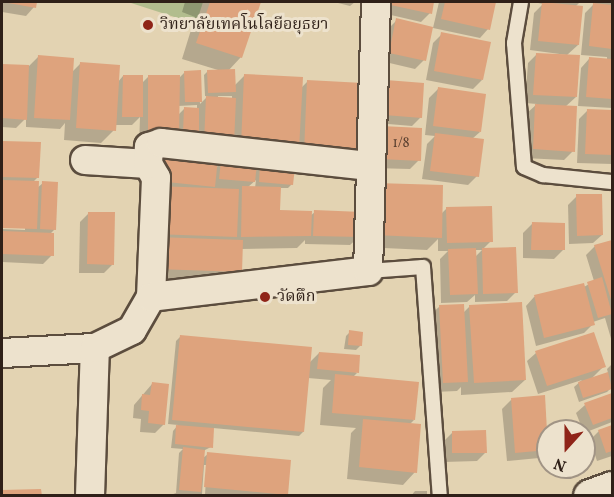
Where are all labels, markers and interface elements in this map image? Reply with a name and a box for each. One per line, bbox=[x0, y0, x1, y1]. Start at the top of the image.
place label: วิทยาลัยเทคโนโลยีอยุธยา bbox=[160, 15, 328, 35]
marker: วิทยาลัยเทคโนโลยีอยุธยา bbox=[141, 18, 155, 32]
house number: 1/8 bbox=[392, 136, 410, 152]
place label: วัดตึก bbox=[277, 287, 315, 307]
marker: วัดตึก bbox=[258, 290, 272, 304]
north arrow bbox=[536, 419, 596, 479]
text: N bbox=[551, 452, 570, 476]

